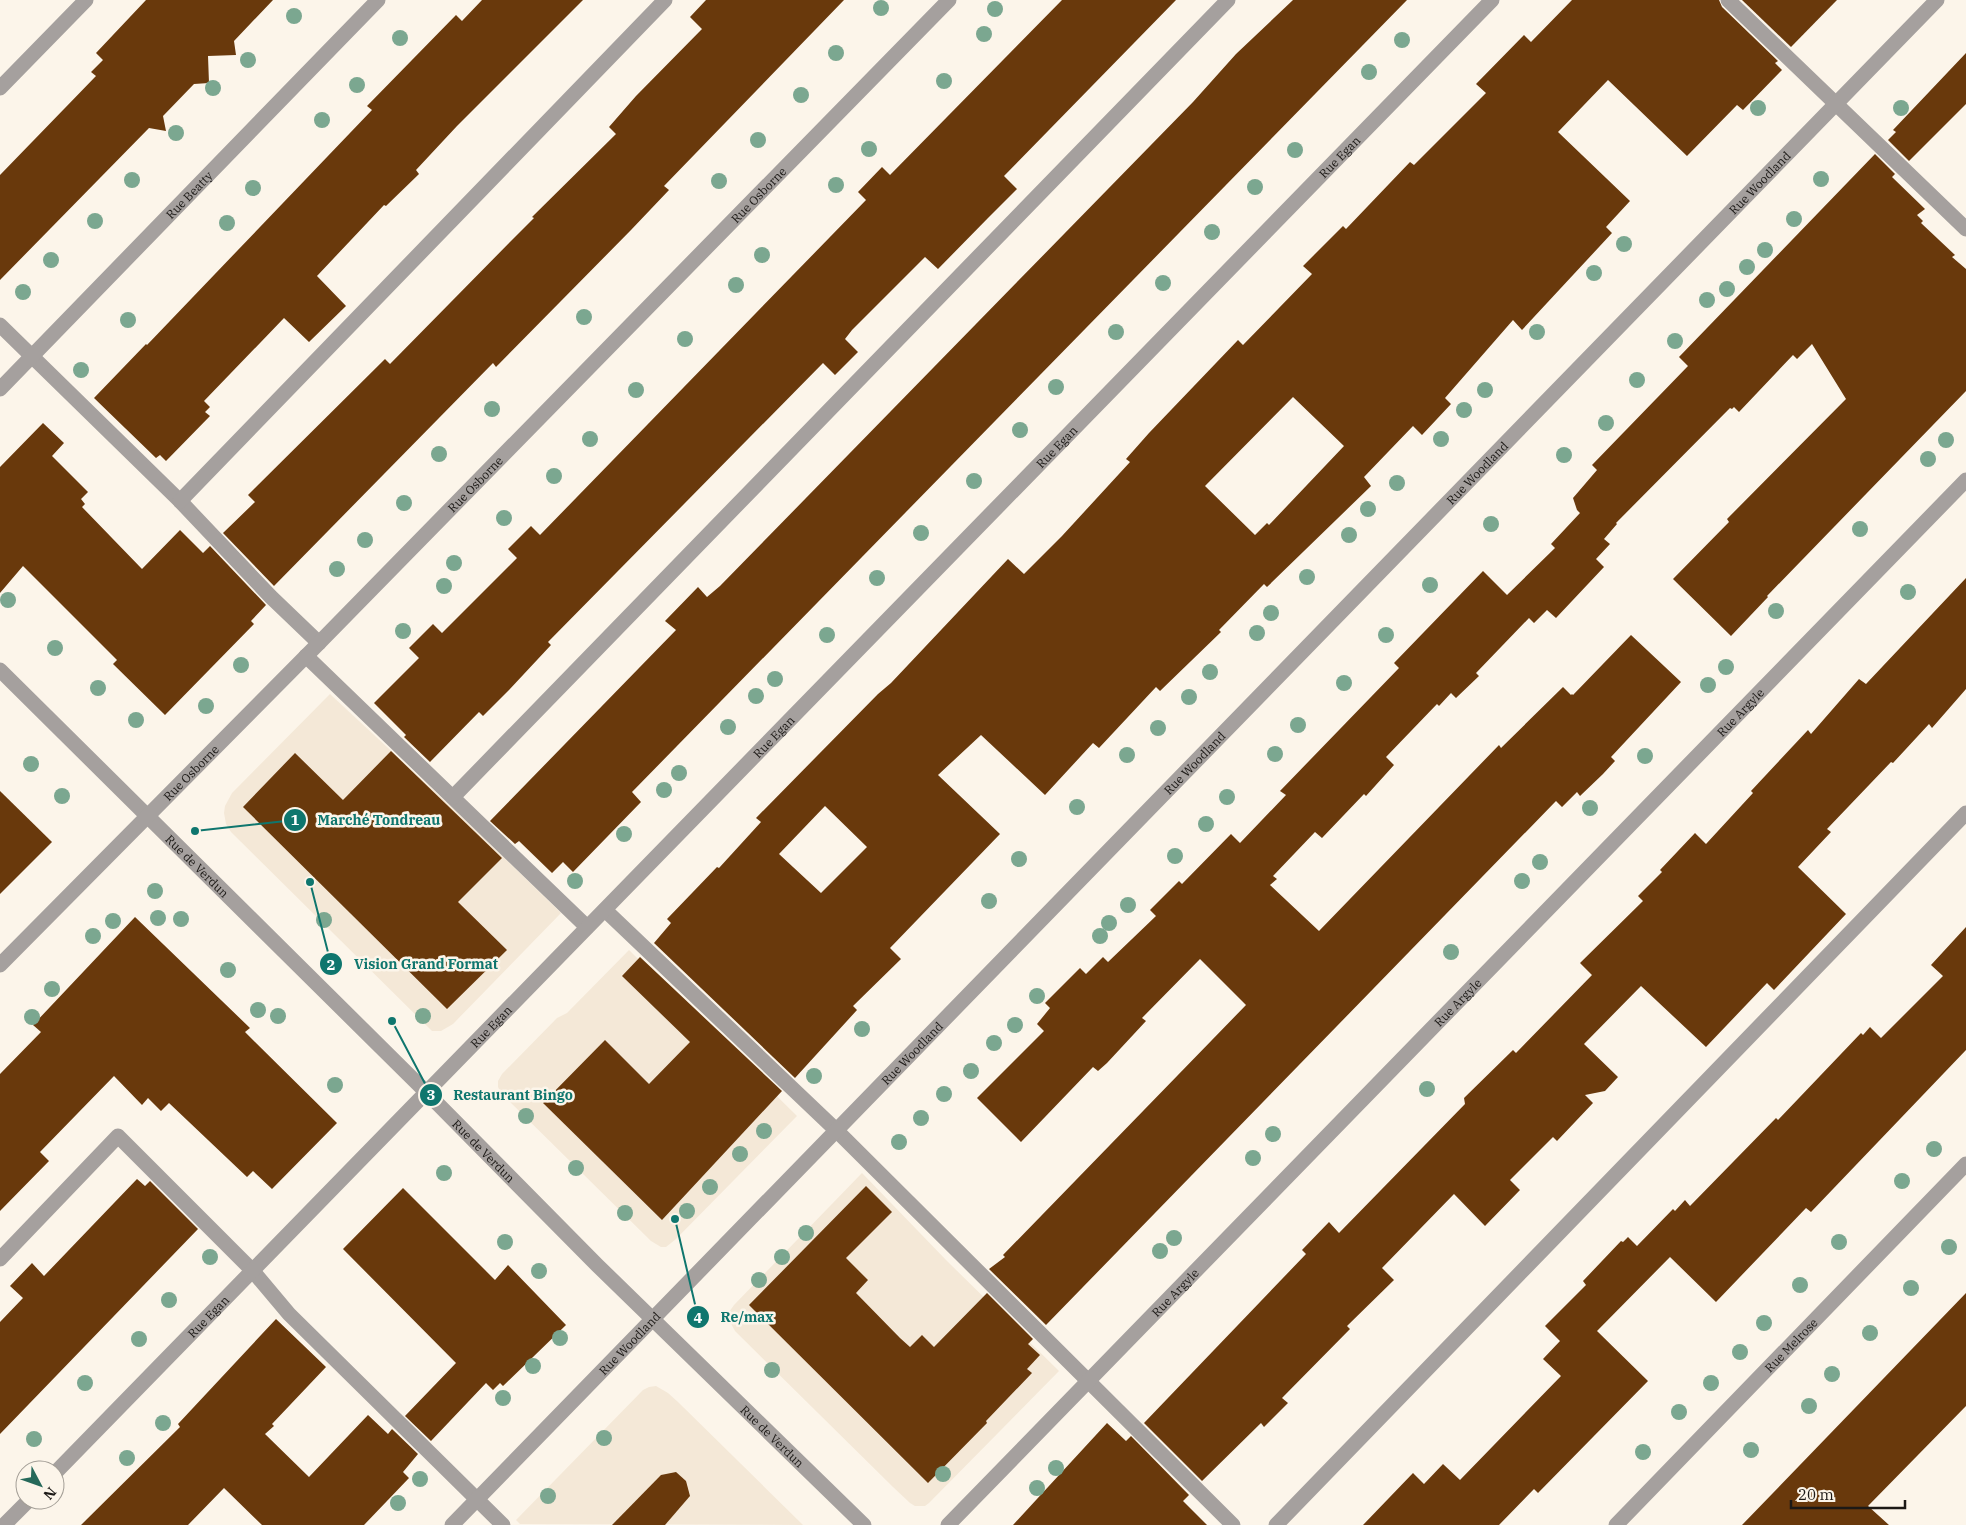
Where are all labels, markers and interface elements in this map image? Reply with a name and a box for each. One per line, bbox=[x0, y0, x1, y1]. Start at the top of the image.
street label: Rue Egan bbox=[1315, 132, 1363, 181]
street label: Rue Woodland bbox=[1725, 148, 1793, 217]
street label: Rue Osborne bbox=[728, 163, 789, 226]
street label: Rue Beatty bbox=[162, 167, 216, 222]
street label: Rue Egan bbox=[1032, 422, 1080, 471]
street label: Rue Woodland bbox=[1443, 438, 1511, 507]
street label: Rue Osborne bbox=[444, 453, 506, 515]
street label: Rue Argyle bbox=[1713, 685, 1767, 739]
street label: Rue Egan bbox=[750, 712, 798, 761]
street label: Rue Woodland bbox=[1160, 728, 1228, 797]
street label: Rue Osborne bbox=[160, 741, 222, 804]
callout: Marché Tondreau bbox=[283, 805, 451, 834]
text: 1 bbox=[290, 810, 300, 829]
text: Marché Tondreau bbox=[318, 811, 440, 829]
street label: Rue de Verdun bbox=[163, 831, 232, 900]
callout: Vision Grand Format bbox=[319, 950, 508, 979]
text: 2 bbox=[326, 955, 336, 974]
text: Vision Grand Format bbox=[354, 955, 498, 973]
street label: Rue Argyle bbox=[1431, 975, 1484, 1029]
street label: Rue Egan bbox=[467, 1002, 515, 1051]
street label: Rue Woodland bbox=[878, 1018, 946, 1087]
callout: Restaurant Bingo bbox=[418, 1081, 583, 1110]
text: 3 bbox=[426, 1085, 436, 1104]
text: Restaurant Bingo bbox=[453, 1086, 573, 1104]
street label: Rue de Verdun bbox=[449, 1116, 519, 1185]
street label: Rue Argyle bbox=[1148, 1265, 1202, 1319]
street label: Rue Egan bbox=[184, 1292, 232, 1340]
callout: Re/max bbox=[685, 1303, 783, 1332]
street label: Rue Woodland bbox=[595, 1308, 663, 1378]
text: 4 bbox=[693, 1308, 703, 1327]
text: Re/max bbox=[721, 1308, 774, 1326]
street label: Rue Melrose bbox=[1761, 1315, 1820, 1375]
street label: Rue de Verdun bbox=[738, 1402, 808, 1470]
north arrow bbox=[15, 1460, 65, 1510]
scale bar bbox=[1791, 1478, 1905, 1510]
text: N bbox=[39, 1483, 60, 1504]
text: 20 m bbox=[1798, 1485, 1834, 1504]

